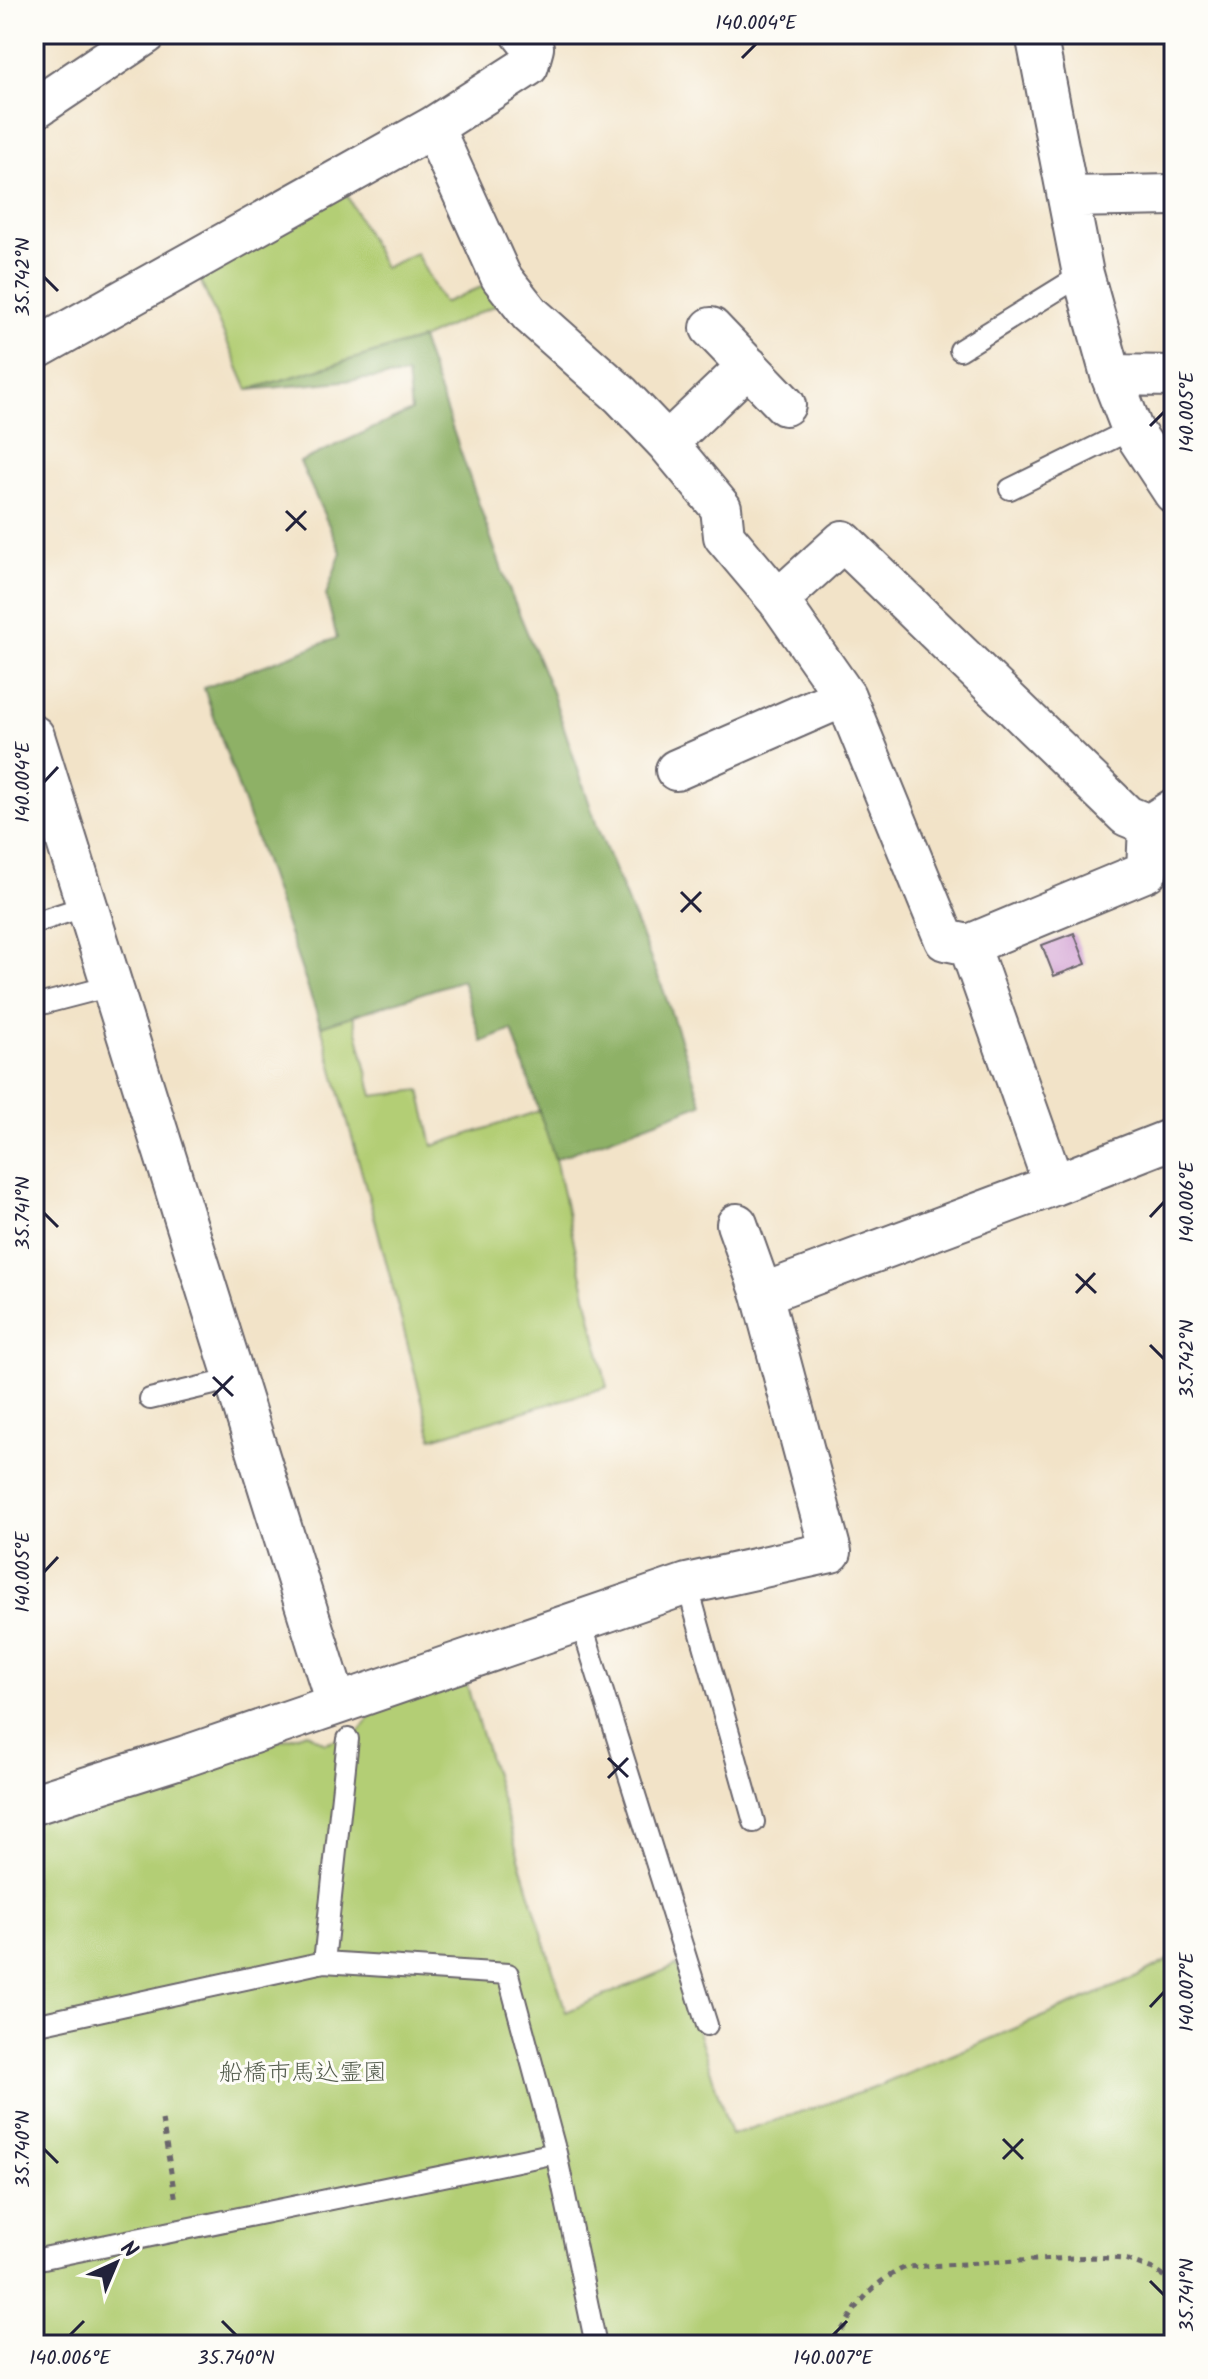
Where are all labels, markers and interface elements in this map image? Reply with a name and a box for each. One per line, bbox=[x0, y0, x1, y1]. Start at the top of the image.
text: 140.004°E bbox=[715, 8, 798, 40]
text: 35.742°N bbox=[8, 237, 40, 317]
text: 140.005°E bbox=[1172, 370, 1204, 453]
text: 140.004°E bbox=[8, 740, 40, 823]
text: 140.006°E bbox=[1172, 1160, 1204, 1243]
text: 35.741°N bbox=[8, 1176, 40, 1250]
text: 35.742°N bbox=[1172, 1319, 1204, 1399]
text: 140.005°E bbox=[8, 1530, 40, 1613]
text: 140.007°E bbox=[1172, 1951, 1204, 2032]
park label: 船橋市馬込霊園 bbox=[219, 2054, 387, 2093]
text: 35.740°N bbox=[8, 2110, 40, 2188]
north arrow bbox=[76, 2223, 156, 2303]
text: N bbox=[111, 2233, 145, 2268]
text: 35.741°N bbox=[1172, 2258, 1204, 2332]
text: 140.006°E bbox=[29, 2343, 112, 2375]
text: 35.740°N bbox=[197, 2343, 275, 2375]
text: 140.007°E bbox=[793, 2343, 874, 2375]

